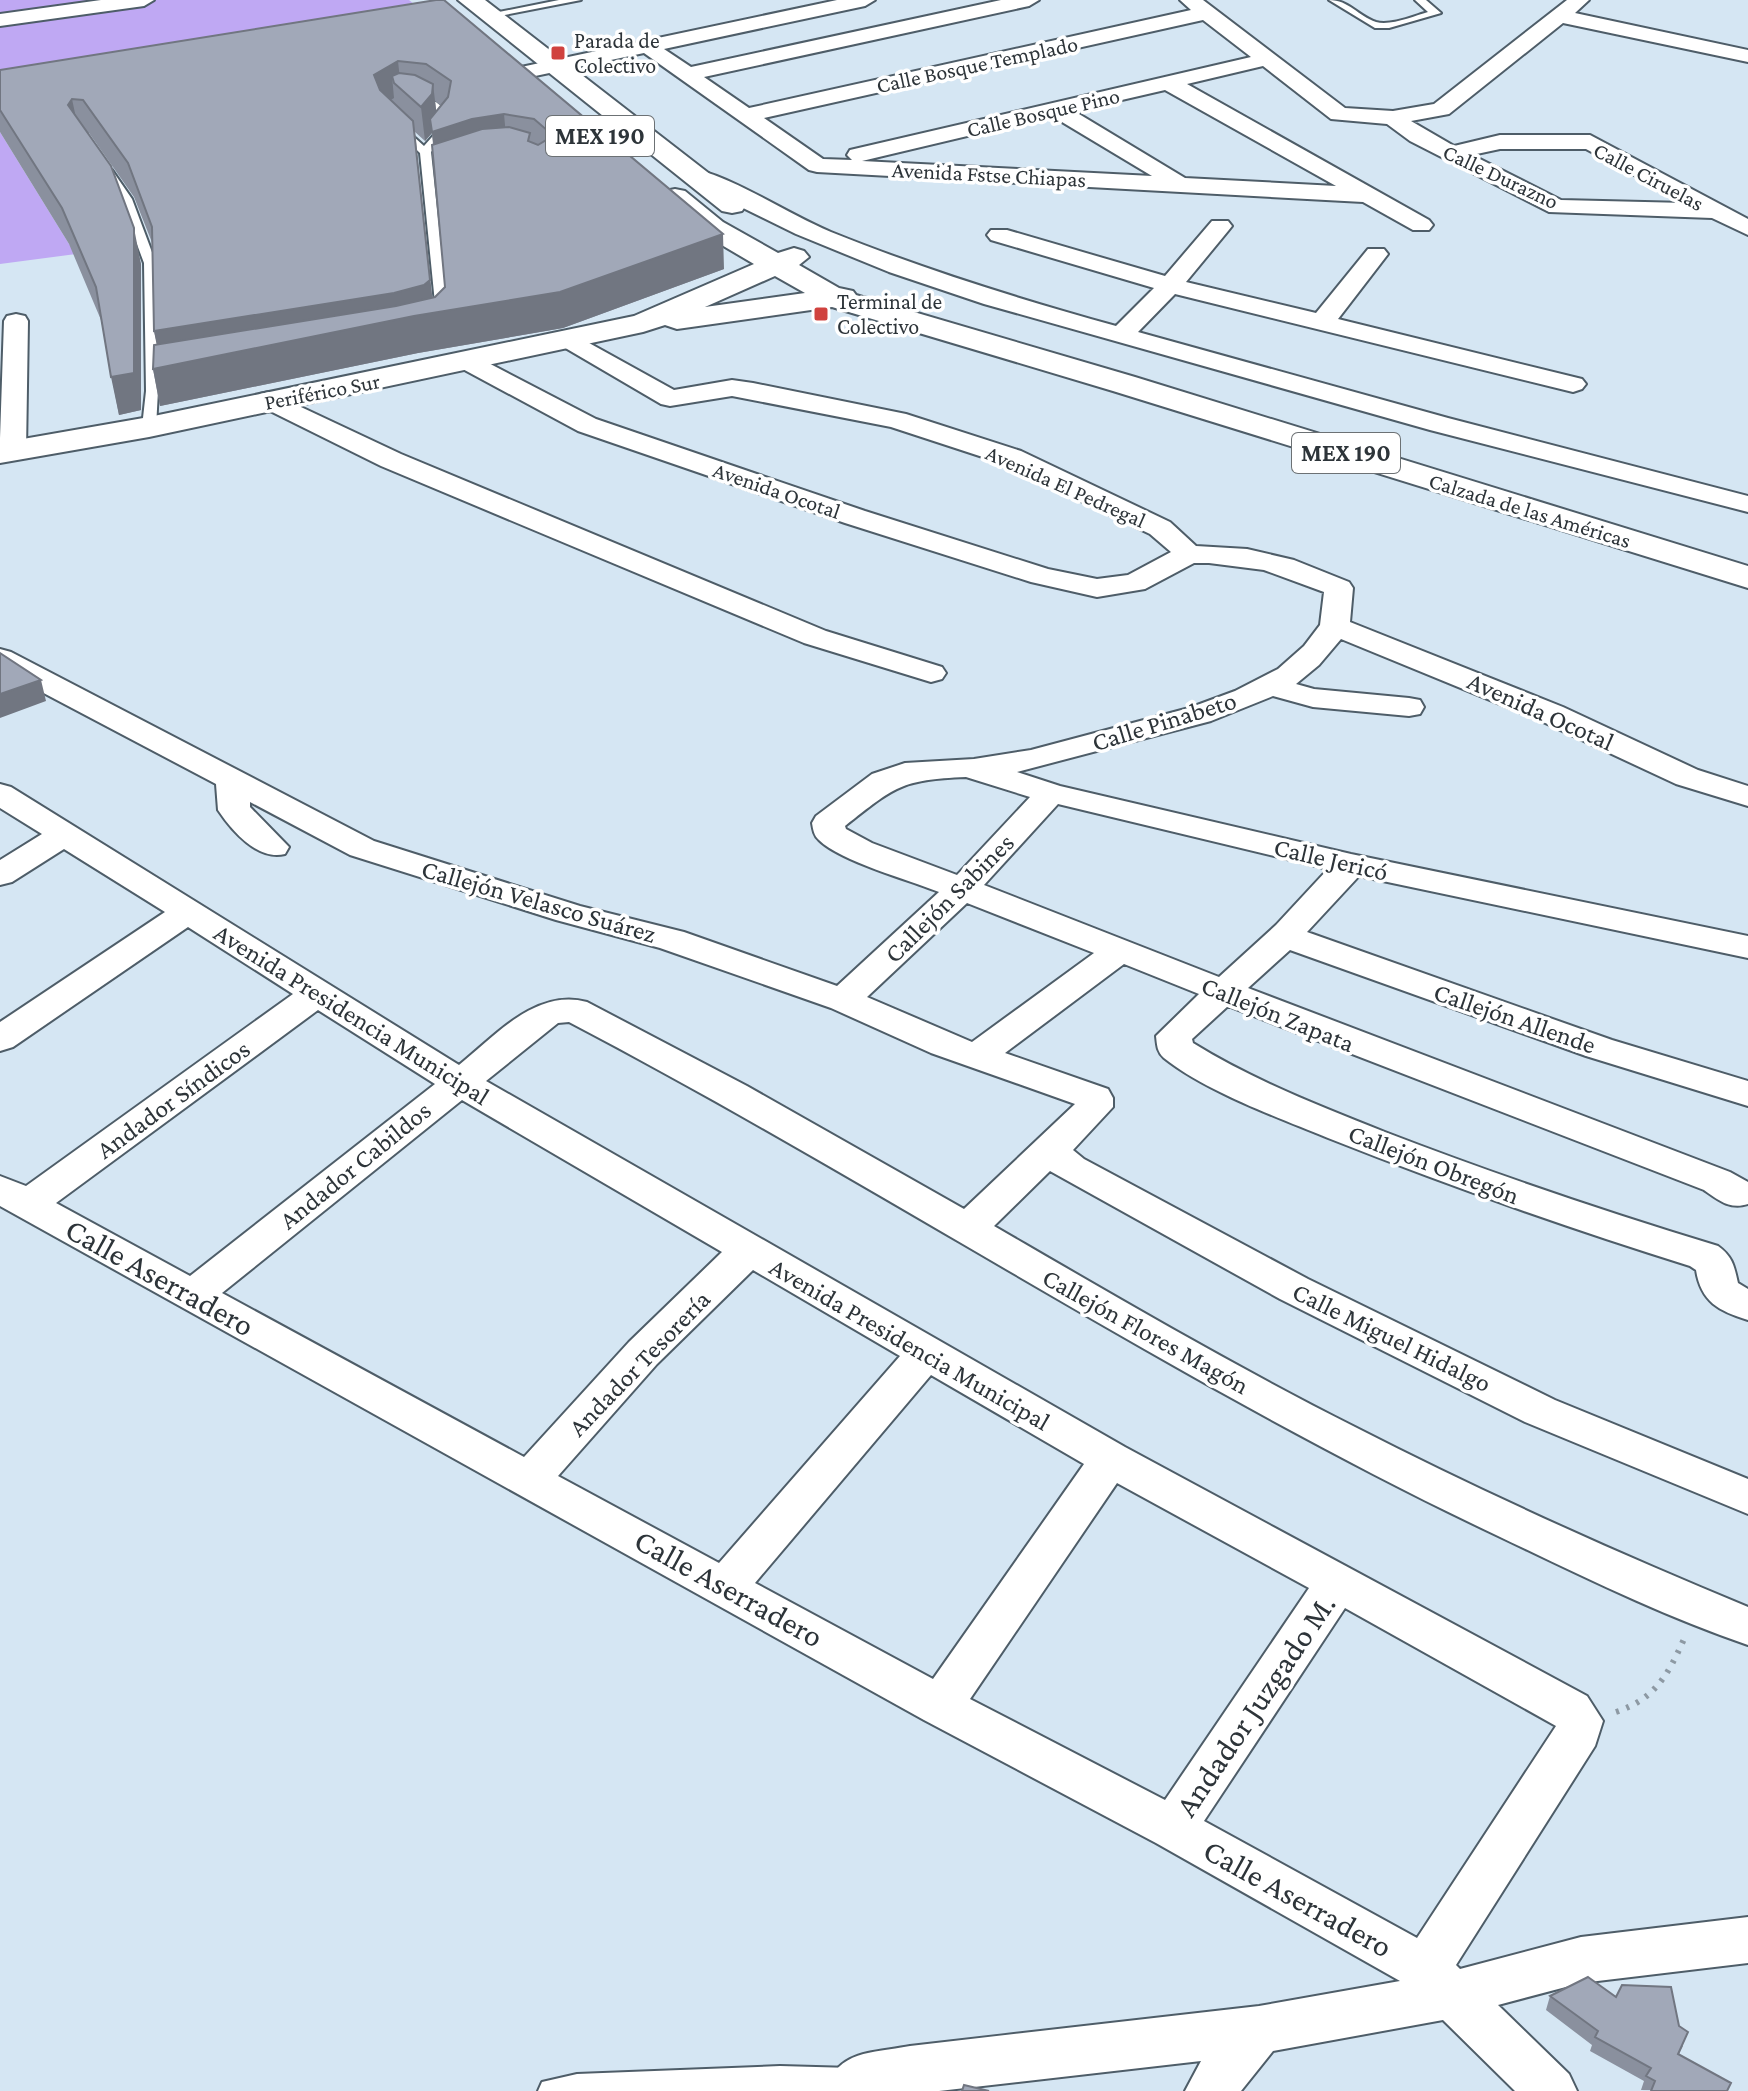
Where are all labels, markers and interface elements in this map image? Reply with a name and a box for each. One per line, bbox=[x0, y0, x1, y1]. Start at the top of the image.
place label: Parada de Colectivo bbox=[574, 28, 660, 78]
street label: Calle Bosque Templado bbox=[874, 31, 1080, 98]
marker: Parada de Colectivo bbox=[549, 44, 567, 62]
street label: Calle Bosque Pino bbox=[964, 83, 1122, 142]
road number: MEX 190 bbox=[546, 116, 654, 156]
street label: Calle Ciruelas bbox=[1590, 137, 1708, 216]
street label: Calle Durazno bbox=[1439, 139, 1562, 214]
street label: Avenida Fstse Chiapas bbox=[891, 157, 1087, 192]
place label: Terminal de Colectivo bbox=[837, 289, 942, 339]
marker: Terminal de Colectivo bbox=[812, 305, 830, 323]
street label: Periférico Sur bbox=[262, 368, 382, 415]
road number: MEX 190 bbox=[1292, 433, 1400, 473]
street label: Avenida El Pedregal bbox=[982, 440, 1150, 533]
street label: Avenida Ocotal bbox=[710, 457, 844, 524]
street label: Calzada de las Américas bbox=[1426, 468, 1634, 553]
street label: Avenida Ocotal bbox=[1463, 666, 1619, 757]
street label: Calle Pinabeto bbox=[1089, 686, 1240, 757]
street label: Callejón Sabines bbox=[879, 828, 1020, 969]
street label: Calle Jericó bbox=[1271, 832, 1391, 887]
street label: Callejón Velasco Suárez bbox=[418, 854, 659, 949]
street label: Avenida Presidencia Municipal bbox=[209, 918, 495, 1111]
street label: Callejón Zapata bbox=[1197, 971, 1358, 1058]
street label: Callejón Allende bbox=[1430, 977, 1600, 1060]
street label: Andador Síndicos bbox=[91, 1034, 256, 1165]
street label: Andador Cabildos bbox=[274, 1096, 437, 1235]
street label: Callejón Obregón bbox=[1344, 1119, 1523, 1210]
street label: Calle Aserradero bbox=[60, 1210, 260, 1344]
street label: Avenida Presidencia Municipal bbox=[764, 1252, 1055, 1437]
street label: Callejón Flores Magón bbox=[1038, 1263, 1254, 1400]
street label: Calle Miguel Hidalgo bbox=[1288, 1277, 1496, 1398]
street label: Andador Tesorería bbox=[563, 1285, 716, 1442]
street label: Calle Aserradero bbox=[629, 1521, 829, 1655]
street label: Andador Juzgado M. bbox=[1167, 1587, 1343, 1823]
street label: Calle Aserradero bbox=[1198, 1831, 1398, 1965]

